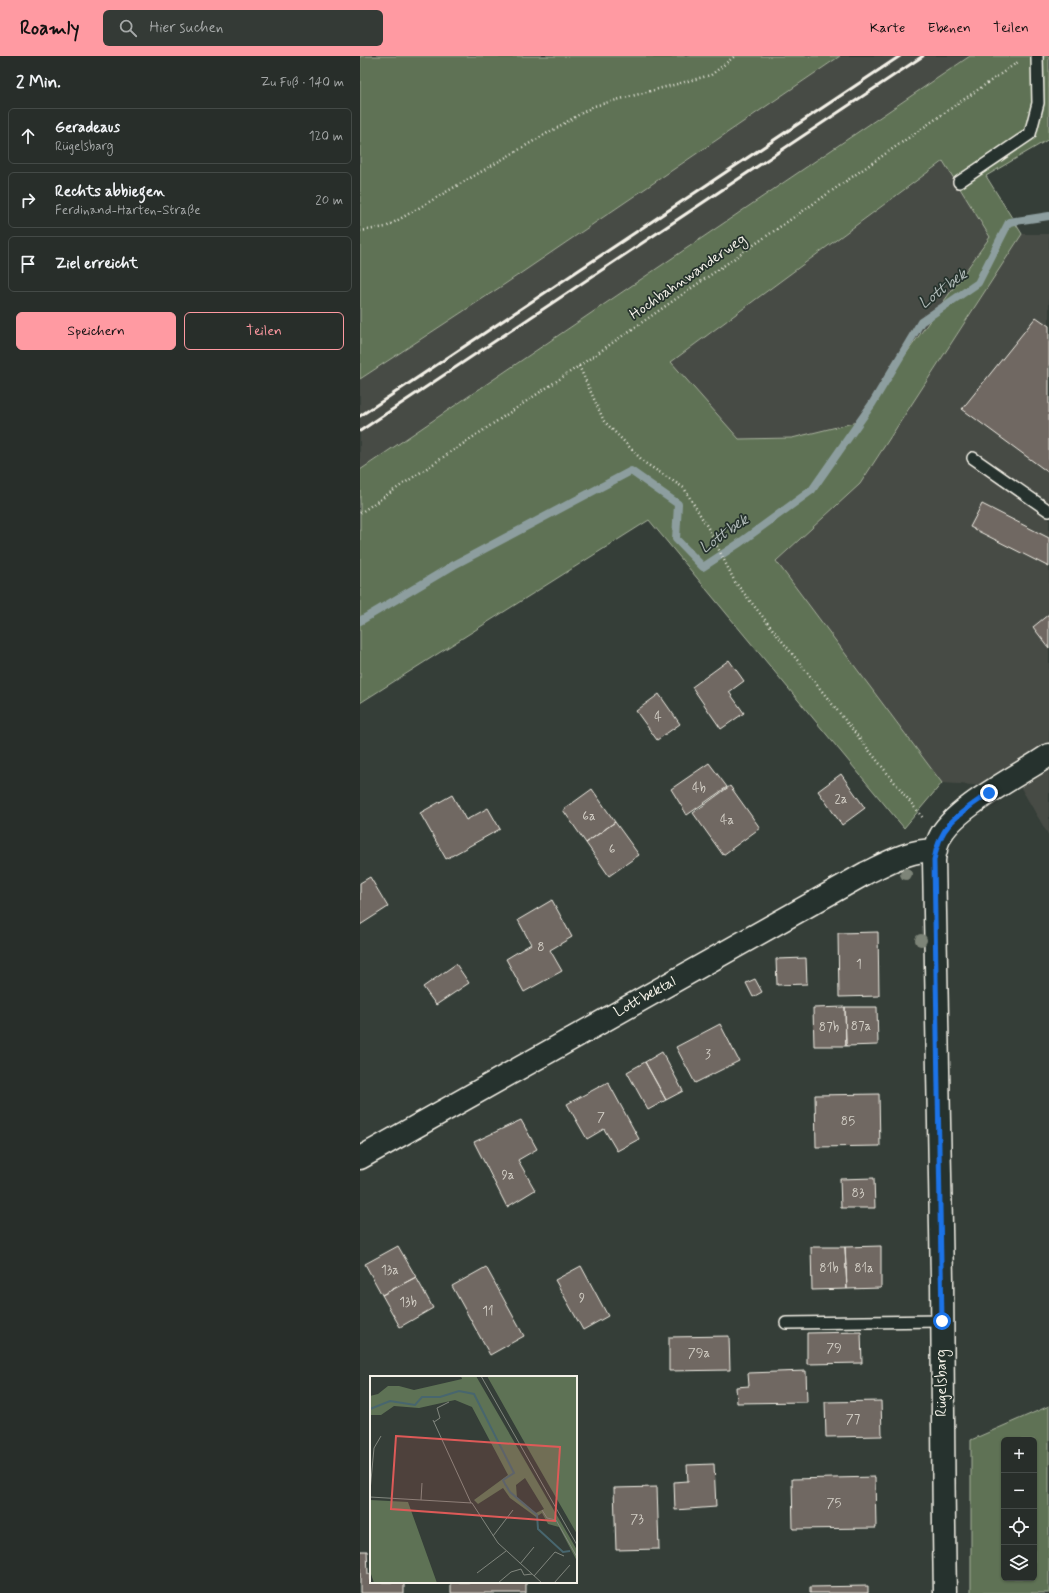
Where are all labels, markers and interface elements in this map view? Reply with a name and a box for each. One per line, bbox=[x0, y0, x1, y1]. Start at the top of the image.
search box bbox=[103, 10, 383, 46]
text: Roamly bbox=[20, 16, 79, 41]
icon: search bbox=[117, 17, 139, 39]
text: Hier suchen bbox=[149, 18, 223, 38]
text: Karte bbox=[870, 19, 905, 37]
text: Ebenen bbox=[927, 19, 971, 37]
text: Teilen bbox=[993, 19, 1029, 37]
text: 2 Min. bbox=[16, 71, 61, 93]
text: Zu Fuß · 140 m bbox=[260, 74, 344, 91]
text: Geradeaus bbox=[55, 118, 120, 138]
icon: ahead bbox=[17, 125, 39, 147]
text: 120 m bbox=[309, 128, 343, 145]
text: Rügelsbarg bbox=[55, 138, 113, 155]
text: Rechts abbiegen bbox=[55, 182, 165, 202]
icon: right bbox=[17, 189, 39, 211]
text: 20 m bbox=[315, 192, 343, 209]
text: Ferdinand-Harten-Straße bbox=[55, 202, 201, 219]
street label: Hochbahnwanderweg bbox=[626, 229, 751, 326]
icon: arrive bbox=[17, 253, 39, 275]
text: Ziel erreicht bbox=[55, 254, 138, 274]
water label: Lottbek bbox=[914, 264, 972, 314]
button: Speichern bbox=[16, 312, 176, 350]
button: Teilen bbox=[184, 312, 344, 350]
water label: Lottbek bbox=[695, 509, 754, 559]
house number: 4 bbox=[654, 709, 662, 726]
house number: 4b bbox=[692, 780, 706, 797]
route end bbox=[980, 784, 998, 802]
house number: 2a bbox=[834, 791, 848, 808]
house number: 6a bbox=[582, 808, 596, 825]
house number: 4a bbox=[720, 812, 734, 829]
house number: 6 bbox=[609, 841, 616, 858]
house number: 8 bbox=[537, 939, 545, 956]
house number: 1 bbox=[856, 956, 862, 973]
street label: Lottbektal bbox=[610, 972, 680, 1022]
house number: 87a bbox=[851, 1018, 872, 1035]
house number: 87b bbox=[819, 1019, 839, 1036]
house number: 3 bbox=[705, 1046, 711, 1063]
house number: 7 bbox=[597, 1109, 605, 1126]
house number: 85 bbox=[841, 1113, 855, 1130]
house number: 9a bbox=[501, 1167, 515, 1184]
house number: 83 bbox=[852, 1185, 865, 1202]
house number: 81b bbox=[819, 1260, 839, 1277]
house number: 81a bbox=[854, 1260, 874, 1277]
house number: 13a bbox=[381, 1262, 399, 1279]
house number: 9 bbox=[579, 1290, 585, 1307]
house number: 13b bbox=[399, 1294, 417, 1311]
house number: 11 bbox=[482, 1303, 494, 1320]
route start bbox=[933, 1312, 951, 1330]
house number: 79 bbox=[826, 1340, 842, 1357]
house number: 79a bbox=[688, 1345, 710, 1362]
street label: Rügelsbarg bbox=[932, 1349, 953, 1417]
inset map bbox=[370, 1376, 577, 1583]
house number: 77 bbox=[846, 1411, 861, 1428]
map controls bbox=[1001, 1437, 1037, 1581]
button: + bbox=[1001, 1437, 1037, 1473]
button: − bbox=[1001, 1473, 1037, 1509]
house number: 75 bbox=[827, 1495, 841, 1512]
button: locate bbox=[1001, 1509, 1037, 1545]
house number: 73 bbox=[630, 1511, 644, 1528]
button: layers bbox=[1001, 1545, 1037, 1581]

